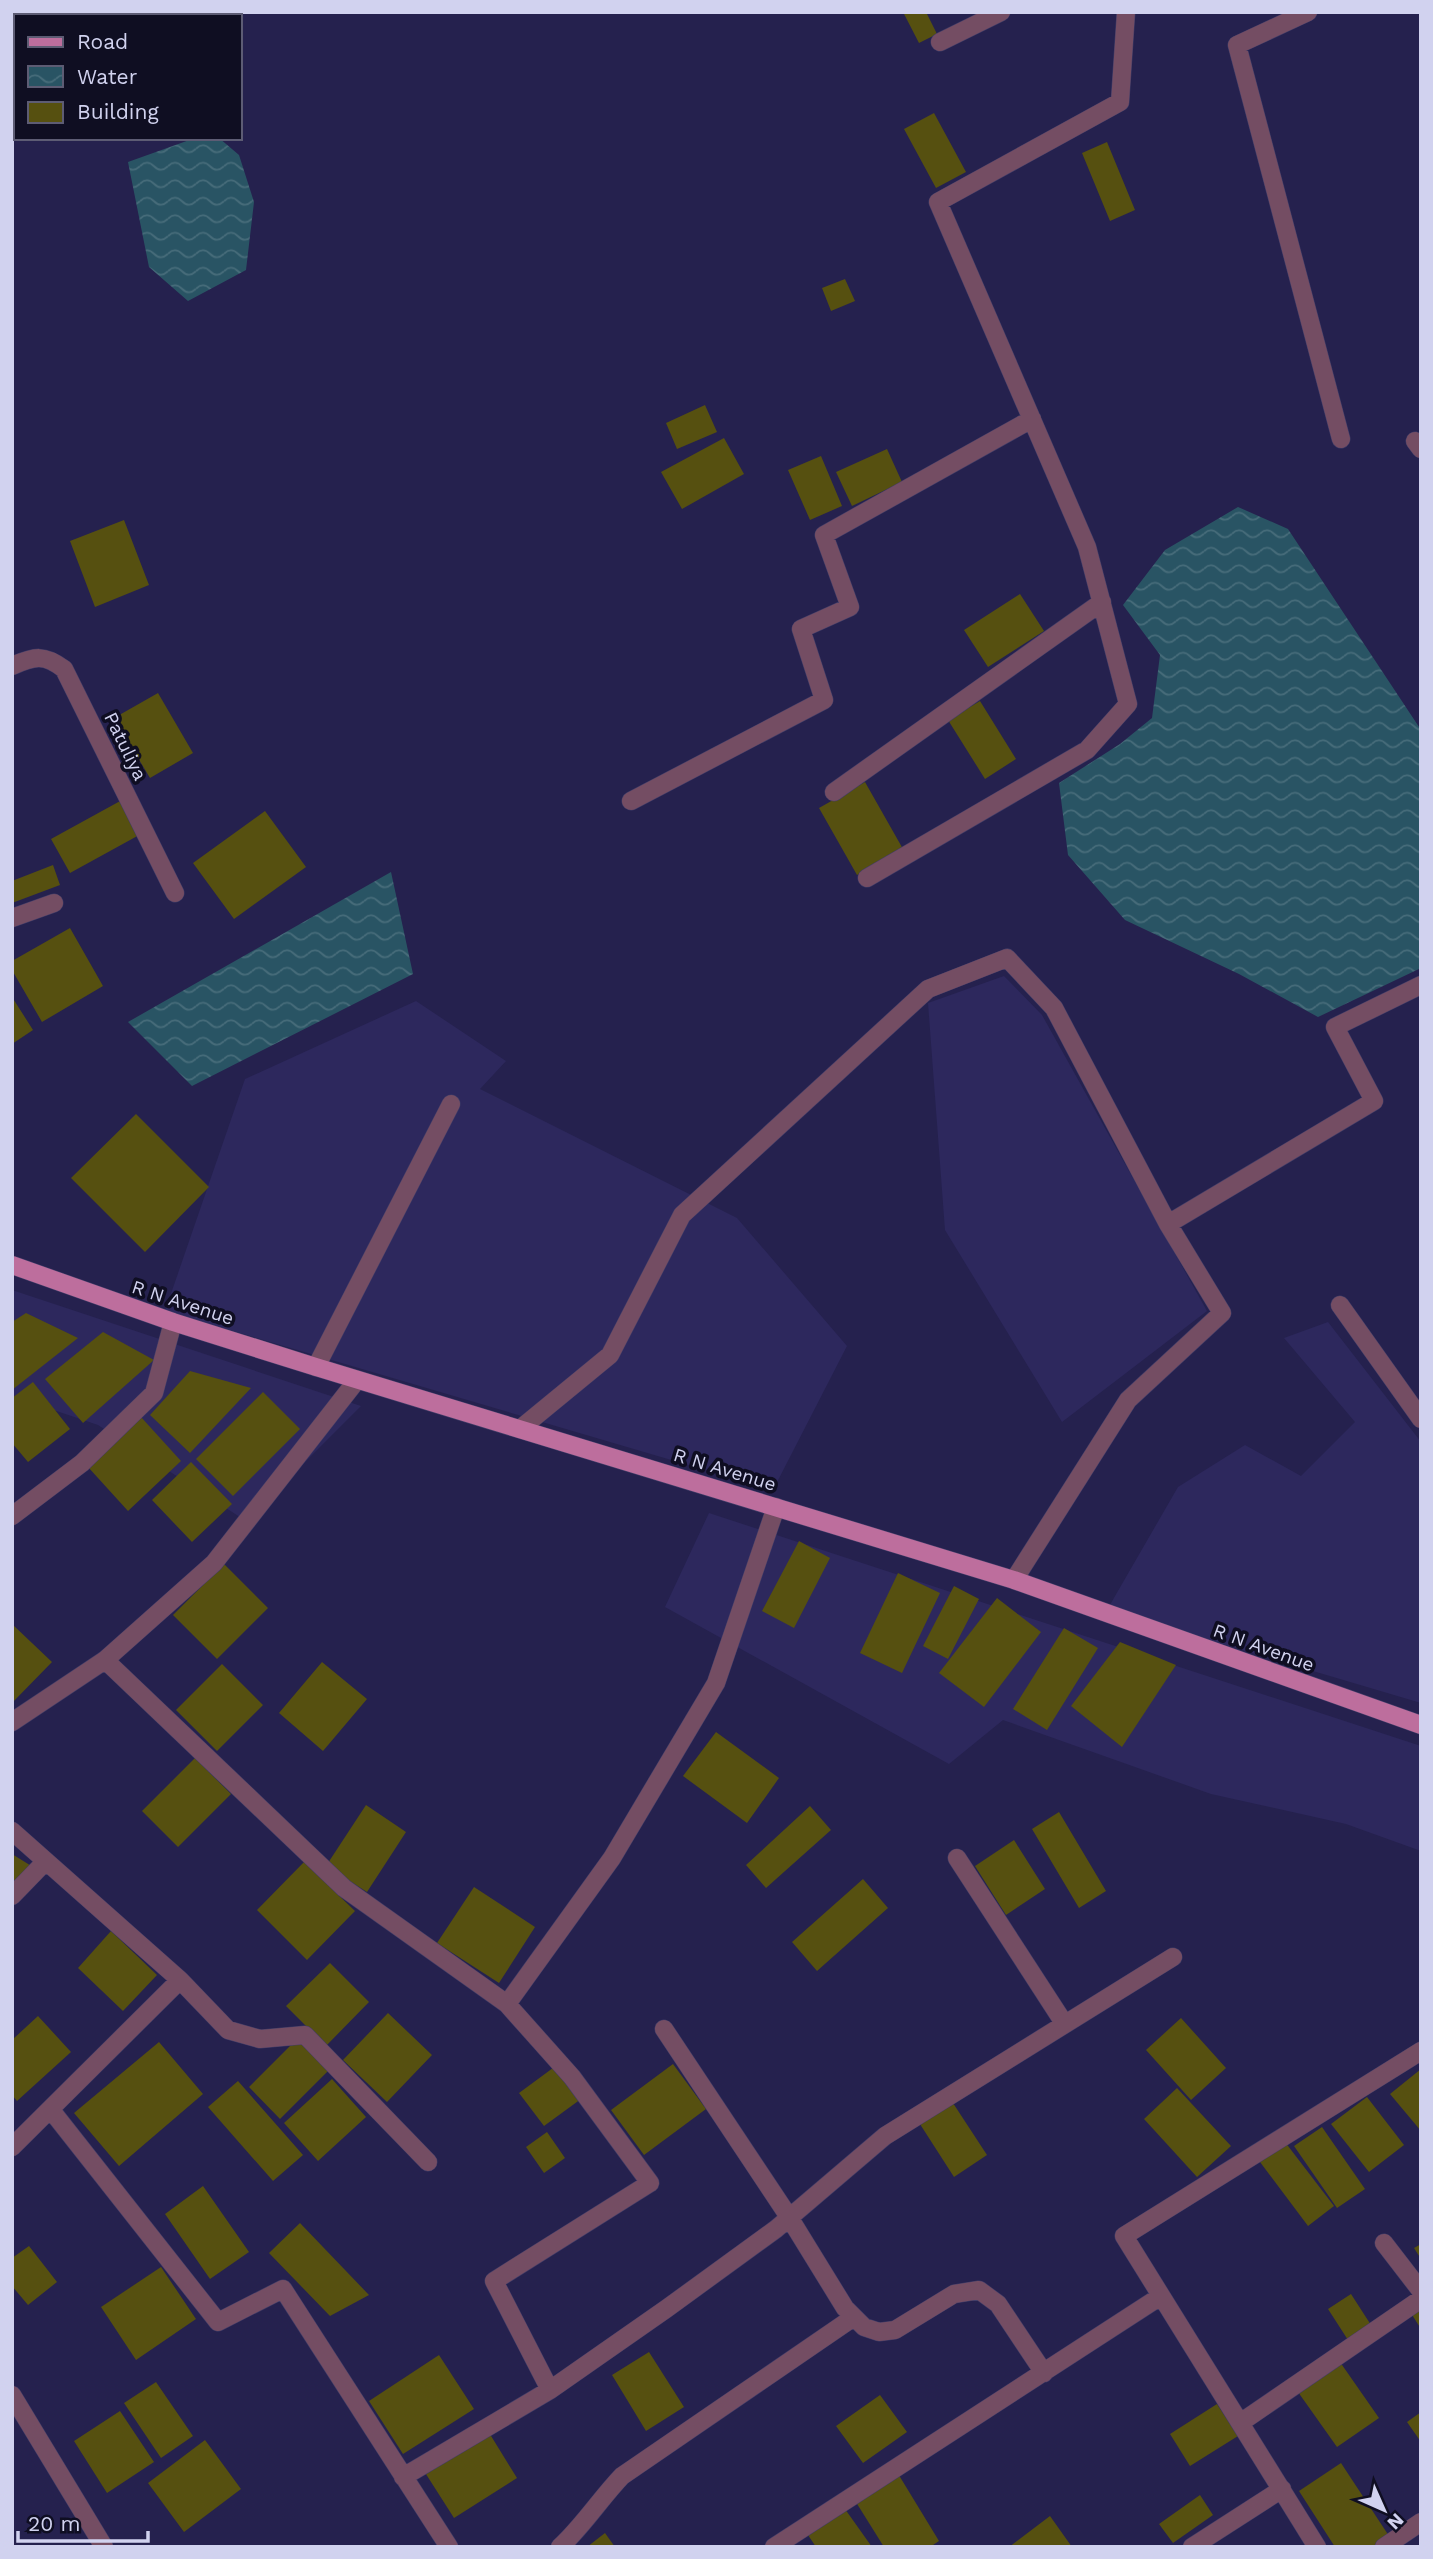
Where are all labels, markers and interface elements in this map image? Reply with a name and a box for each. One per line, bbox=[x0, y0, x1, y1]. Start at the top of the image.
legend bbox=[14, 14, 242, 140]
text: Road bbox=[77, 29, 128, 54]
text: Water bbox=[77, 64, 138, 89]
text: Building bbox=[77, 99, 159, 124]
street label: Patuliya bbox=[99, 708, 152, 784]
street label: R N Avenue bbox=[129, 1275, 237, 1330]
street label: R N Avenue bbox=[671, 1443, 779, 1496]
street label: R N Avenue bbox=[1210, 1619, 1318, 1676]
north arrow bbox=[1349, 2475, 1419, 2545]
scale bar bbox=[18, 2500, 147, 2544]
text: N bbox=[1383, 2509, 1409, 2535]
text: 20 m bbox=[28, 2511, 80, 2536]

